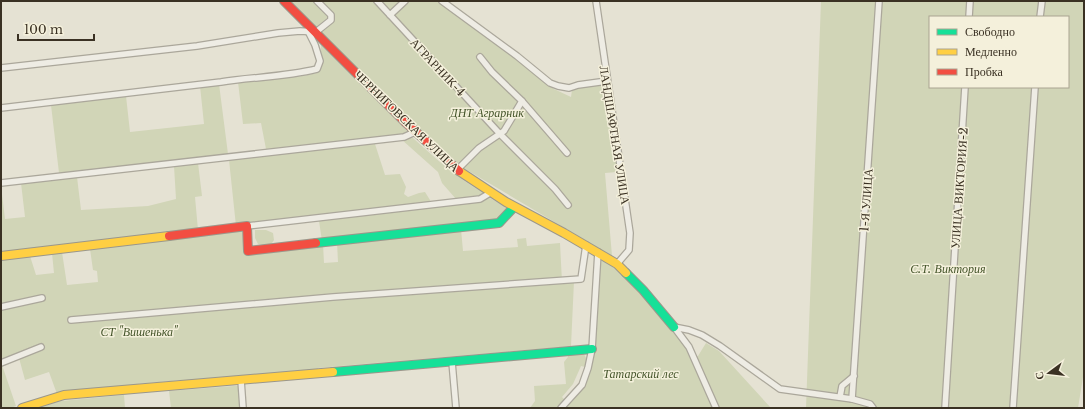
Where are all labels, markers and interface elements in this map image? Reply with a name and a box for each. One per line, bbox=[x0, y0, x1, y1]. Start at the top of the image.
scale bar bbox=[18, 16, 94, 42]
legend bbox=[929, 16, 1069, 88]
text: 100 m bbox=[24, 22, 63, 37]
text: Свободно bbox=[965, 24, 1015, 39]
street label: АГРАРНИК-4 bbox=[407, 35, 469, 99]
text: Медленно bbox=[965, 44, 1017, 59]
text: Пробка bbox=[965, 64, 1003, 79]
street label: ЛАНДШАФТНАЯ УЛИЦА bbox=[597, 65, 633, 206]
street label: ЧЕРНИГОВСКАЯ УЛИЦА bbox=[351, 67, 463, 175]
park label: ДНТ Аграрник bbox=[449, 105, 524, 120]
street label: УЛИЦА ВИКТОРИЯ-2 bbox=[947, 127, 971, 249]
street label: 1-Я УЛИЦА bbox=[856, 167, 876, 232]
park label: С.Т. Виктория bbox=[910, 261, 986, 276]
park label: СТ "Вишенька" bbox=[101, 324, 179, 339]
north arrow bbox=[1029, 353, 1069, 393]
park label: Татарский лес bbox=[603, 366, 679, 381]
text: С bbox=[1032, 370, 1047, 381]

